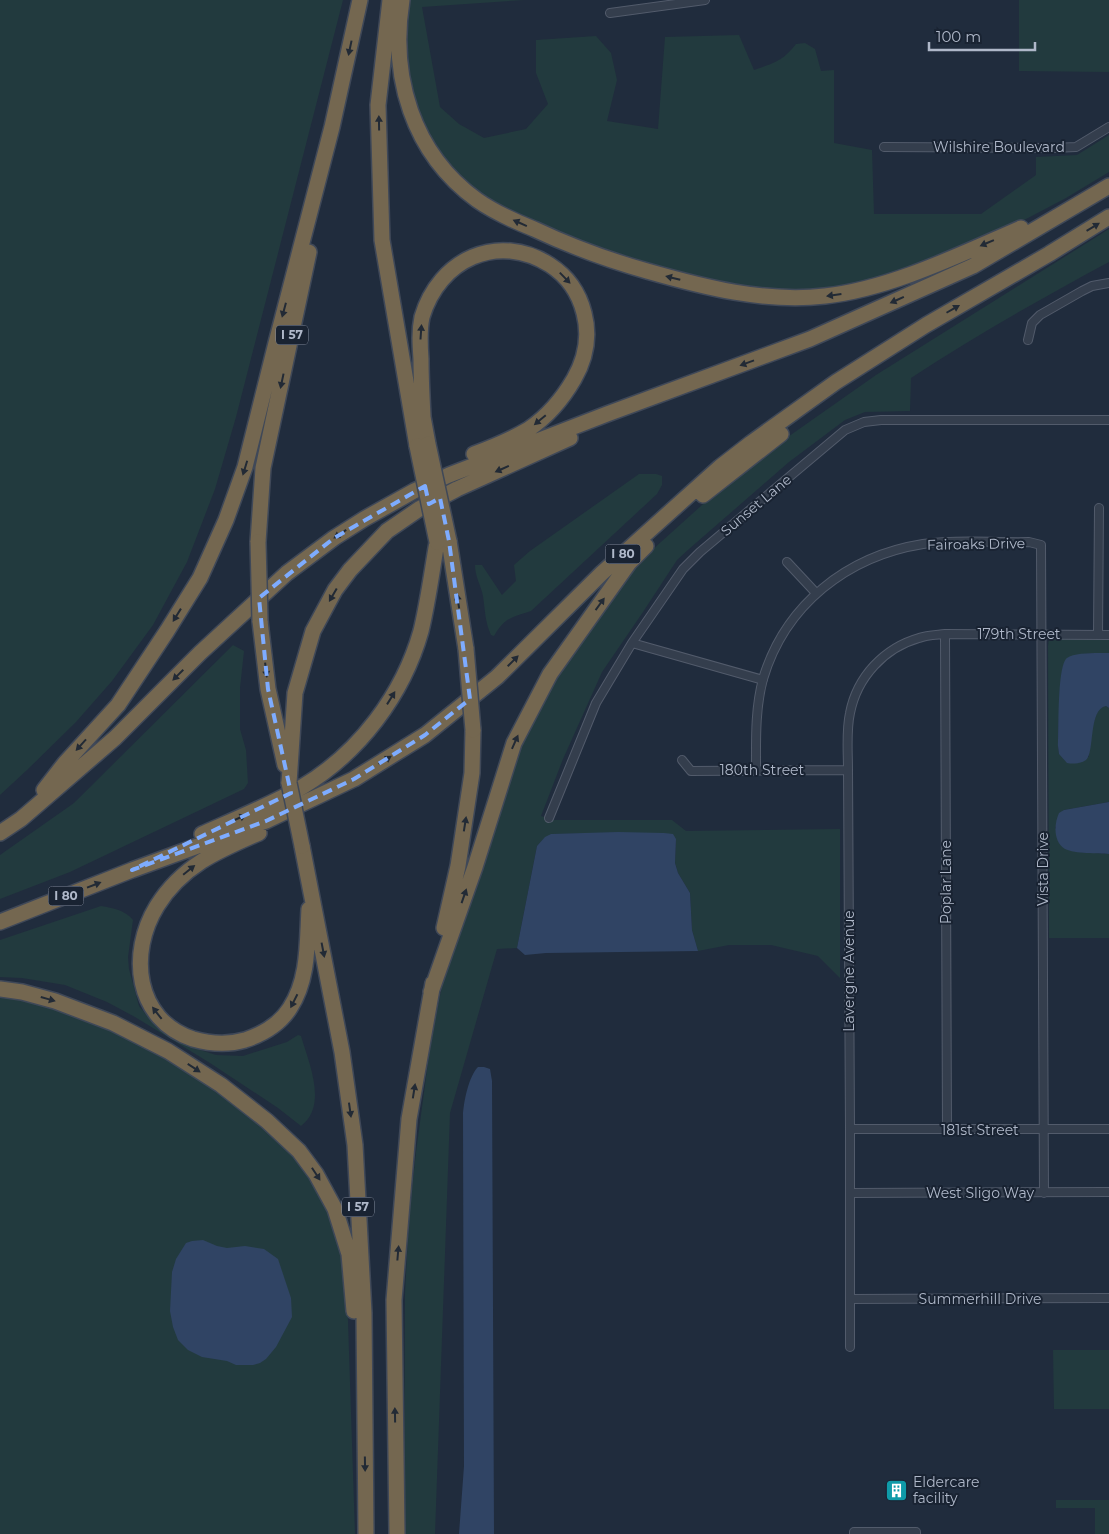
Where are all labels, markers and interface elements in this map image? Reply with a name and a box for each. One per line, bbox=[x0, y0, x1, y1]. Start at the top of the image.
scale bar bbox=[929, 20, 1035, 52]
text: 100 m bbox=[936, 27, 981, 46]
one-way arrow bbox=[345, 40, 353, 56]
one-way arrow bbox=[374, 115, 382, 131]
street label: Wilshire Boulevard bbox=[933, 138, 1065, 156]
one-way arrow bbox=[513, 219, 527, 227]
one-way arrow bbox=[1086, 223, 1099, 232]
one-way arrow bbox=[980, 239, 994, 247]
one-way arrow bbox=[559, 272, 571, 284]
one-way arrow bbox=[666, 274, 681, 282]
one-way arrow bbox=[825, 291, 841, 299]
one-way arrow bbox=[889, 296, 904, 304]
one-way arrow bbox=[280, 303, 288, 318]
one-way arrow bbox=[946, 305, 959, 314]
one-way arrow bbox=[417, 324, 425, 340]
road number: I 57 bbox=[276, 326, 308, 344]
one-way arrow bbox=[739, 360, 754, 367]
one-way arrow bbox=[278, 374, 286, 389]
one-way arrow bbox=[535, 414, 547, 426]
one-way arrow bbox=[240, 460, 248, 475]
one-way arrow bbox=[495, 465, 509, 473]
street label: Sunset Lane bbox=[717, 470, 795, 540]
one-way arrow bbox=[333, 529, 347, 539]
street label: Fairoaks Drive bbox=[927, 534, 1025, 554]
road number: I 80 bbox=[606, 544, 640, 564]
one-way arrow bbox=[329, 588, 338, 601]
one-way arrow bbox=[454, 592, 462, 608]
one-way arrow bbox=[595, 597, 605, 611]
one-way arrow bbox=[173, 608, 182, 621]
street label: 179th Street bbox=[977, 625, 1061, 643]
one-way arrow bbox=[507, 655, 519, 667]
one-way arrow bbox=[262, 662, 270, 678]
one-way arrow bbox=[172, 669, 184, 681]
one-way arrow bbox=[387, 692, 396, 705]
one-way arrow bbox=[512, 735, 520, 749]
one-way arrow bbox=[75, 739, 87, 751]
one-way arrow bbox=[378, 756, 392, 765]
street label: 180th Street bbox=[720, 761, 805, 779]
one-way arrow bbox=[232, 813, 246, 821]
one-way arrow bbox=[461, 816, 469, 832]
street label: Vista Drive bbox=[1034, 832, 1052, 906]
street label: Poplar Lane bbox=[937, 840, 955, 924]
one-way arrow bbox=[182, 865, 195, 876]
one-way arrow bbox=[87, 880, 101, 888]
road number: I 80 bbox=[48, 886, 84, 906]
one-way arrow bbox=[461, 889, 468, 904]
street label: Lavergne Avenue bbox=[840, 910, 858, 1032]
one-way arrow bbox=[319, 942, 327, 958]
one-way arrow bbox=[290, 994, 298, 1008]
one-way arrow bbox=[40, 995, 55, 1003]
one-way arrow bbox=[152, 1006, 162, 1020]
one-way arrow bbox=[187, 1063, 201, 1073]
one-way arrow bbox=[410, 1083, 418, 1099]
one-way arrow bbox=[346, 1102, 354, 1118]
street label: 181st Street bbox=[941, 1121, 1019, 1139]
one-way arrow bbox=[311, 1167, 320, 1181]
street label: West Sligo Way bbox=[926, 1184, 1034, 1202]
road number: I 57 bbox=[342, 1198, 374, 1216]
one-way arrow bbox=[394, 1245, 402, 1261]
street label: Summerhill Drive bbox=[919, 1290, 1041, 1308]
one-way arrow bbox=[391, 1407, 399, 1423]
one-way arrow bbox=[361, 1456, 369, 1472]
place label: Eldercare facility bbox=[913, 1473, 980, 1507]
building icon: Eldercare facility bbox=[885, 1478, 909, 1502]

